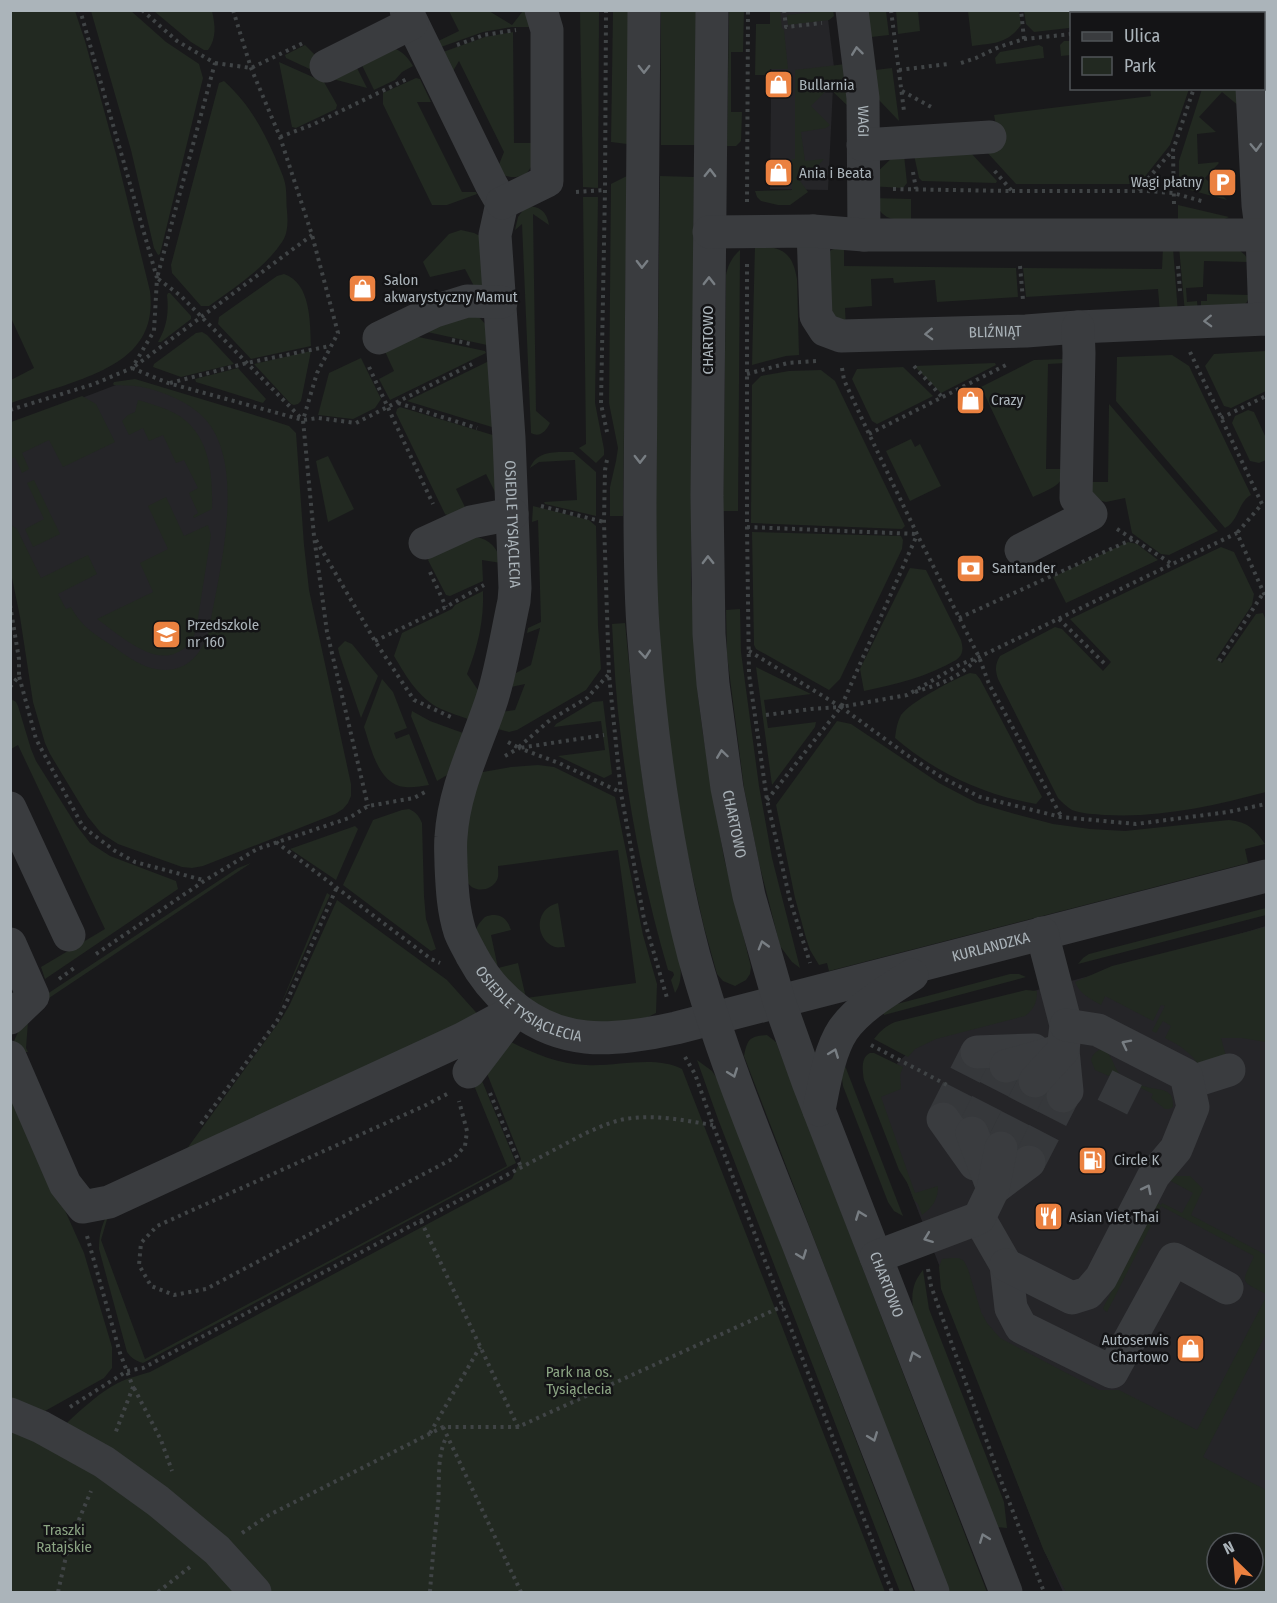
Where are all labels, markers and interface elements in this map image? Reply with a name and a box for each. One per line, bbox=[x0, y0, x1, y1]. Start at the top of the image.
legend bbox=[1070, 12, 1265, 90]
text: Ulica bbox=[1124, 25, 1160, 47]
one-way arrow bbox=[851, 46, 864, 55]
text: Park bbox=[1124, 55, 1157, 77]
one-way arrow bbox=[638, 64, 650, 73]
shop icon: Bullarnia bbox=[762, 69, 794, 101]
place label: Bullarnia bbox=[799, 76, 855, 94]
street label: WAGI bbox=[854, 105, 872, 137]
one-way arrow bbox=[1249, 142, 1262, 151]
shop icon: Ania i Beata bbox=[762, 157, 794, 189]
place label: Ania i Beata bbox=[799, 164, 872, 182]
parking icon: Wagi płatny bbox=[1207, 166, 1239, 198]
one-way arrow bbox=[704, 169, 716, 178]
place label: Wagi płatny bbox=[1131, 173, 1202, 191]
one-way arrow bbox=[636, 259, 648, 268]
place label: Salon akwarystyczny Mamut bbox=[384, 271, 518, 306]
shop icon: Salon akwarystyczny Mamut bbox=[347, 273, 379, 305]
one-way arrow bbox=[703, 276, 715, 285]
street label: CHARTOWO bbox=[699, 306, 717, 374]
one-way arrow bbox=[1204, 315, 1213, 328]
street label: BLIŹNIĄT bbox=[968, 322, 1022, 342]
one-way arrow bbox=[925, 328, 934, 340]
shop icon: Crazy bbox=[954, 384, 986, 416]
place label: Crazy bbox=[991, 391, 1023, 409]
one-way arrow bbox=[634, 454, 646, 463]
street label: OSIEDLE TYSIĄCLECIA bbox=[501, 460, 524, 588]
bank icon: Santander bbox=[955, 552, 987, 584]
one-way arrow bbox=[702, 555, 714, 564]
place label: Santander bbox=[992, 559, 1056, 577]
place label: Przedszkole nr 160 bbox=[187, 616, 259, 651]
school or university icon: Przedszkole nr 160 bbox=[150, 618, 182, 650]
one-way arrow bbox=[638, 649, 651, 658]
one-way arrow bbox=[717, 749, 729, 759]
street label: CHARTOWO bbox=[719, 789, 750, 860]
street label: KURLANDZKA bbox=[950, 928, 1032, 966]
one-way arrow bbox=[758, 940, 770, 950]
street label: OSIEDLE TYSIĄCLECIA bbox=[471, 963, 583, 1045]
one-way arrow bbox=[1122, 1040, 1133, 1051]
one-way arrow bbox=[826, 1049, 839, 1059]
one-way arrow bbox=[725, 1067, 738, 1078]
fuel station icon: Circle K bbox=[1077, 1144, 1109, 1176]
place label: Circle K bbox=[1114, 1151, 1159, 1169]
one-way arrow bbox=[1139, 1184, 1151, 1195]
restaurant icon: Asian Viet Thai bbox=[1032, 1201, 1064, 1233]
place label: Asian Viet Thai bbox=[1069, 1208, 1159, 1226]
one-way arrow bbox=[854, 1210, 867, 1220]
one-way arrow bbox=[923, 1231, 933, 1244]
one-way arrow bbox=[795, 1249, 807, 1260]
street label: CHARTOWO bbox=[866, 1249, 908, 1320]
place label: Autoserwis Chartowo bbox=[1102, 1331, 1169, 1366]
shop icon: Autoserwis Chartowo bbox=[1174, 1333, 1206, 1365]
one-way arrow bbox=[909, 1351, 921, 1362]
park label: Park na os. Tysiąclecia bbox=[546, 1363, 612, 1398]
one-way arrow bbox=[866, 1431, 879, 1442]
park label: Traszki Ratajskie bbox=[36, 1521, 92, 1556]
north arrow bbox=[1205, 1531, 1265, 1591]
one-way arrow bbox=[979, 1533, 992, 1544]
text: N bbox=[1221, 1537, 1237, 1558]

